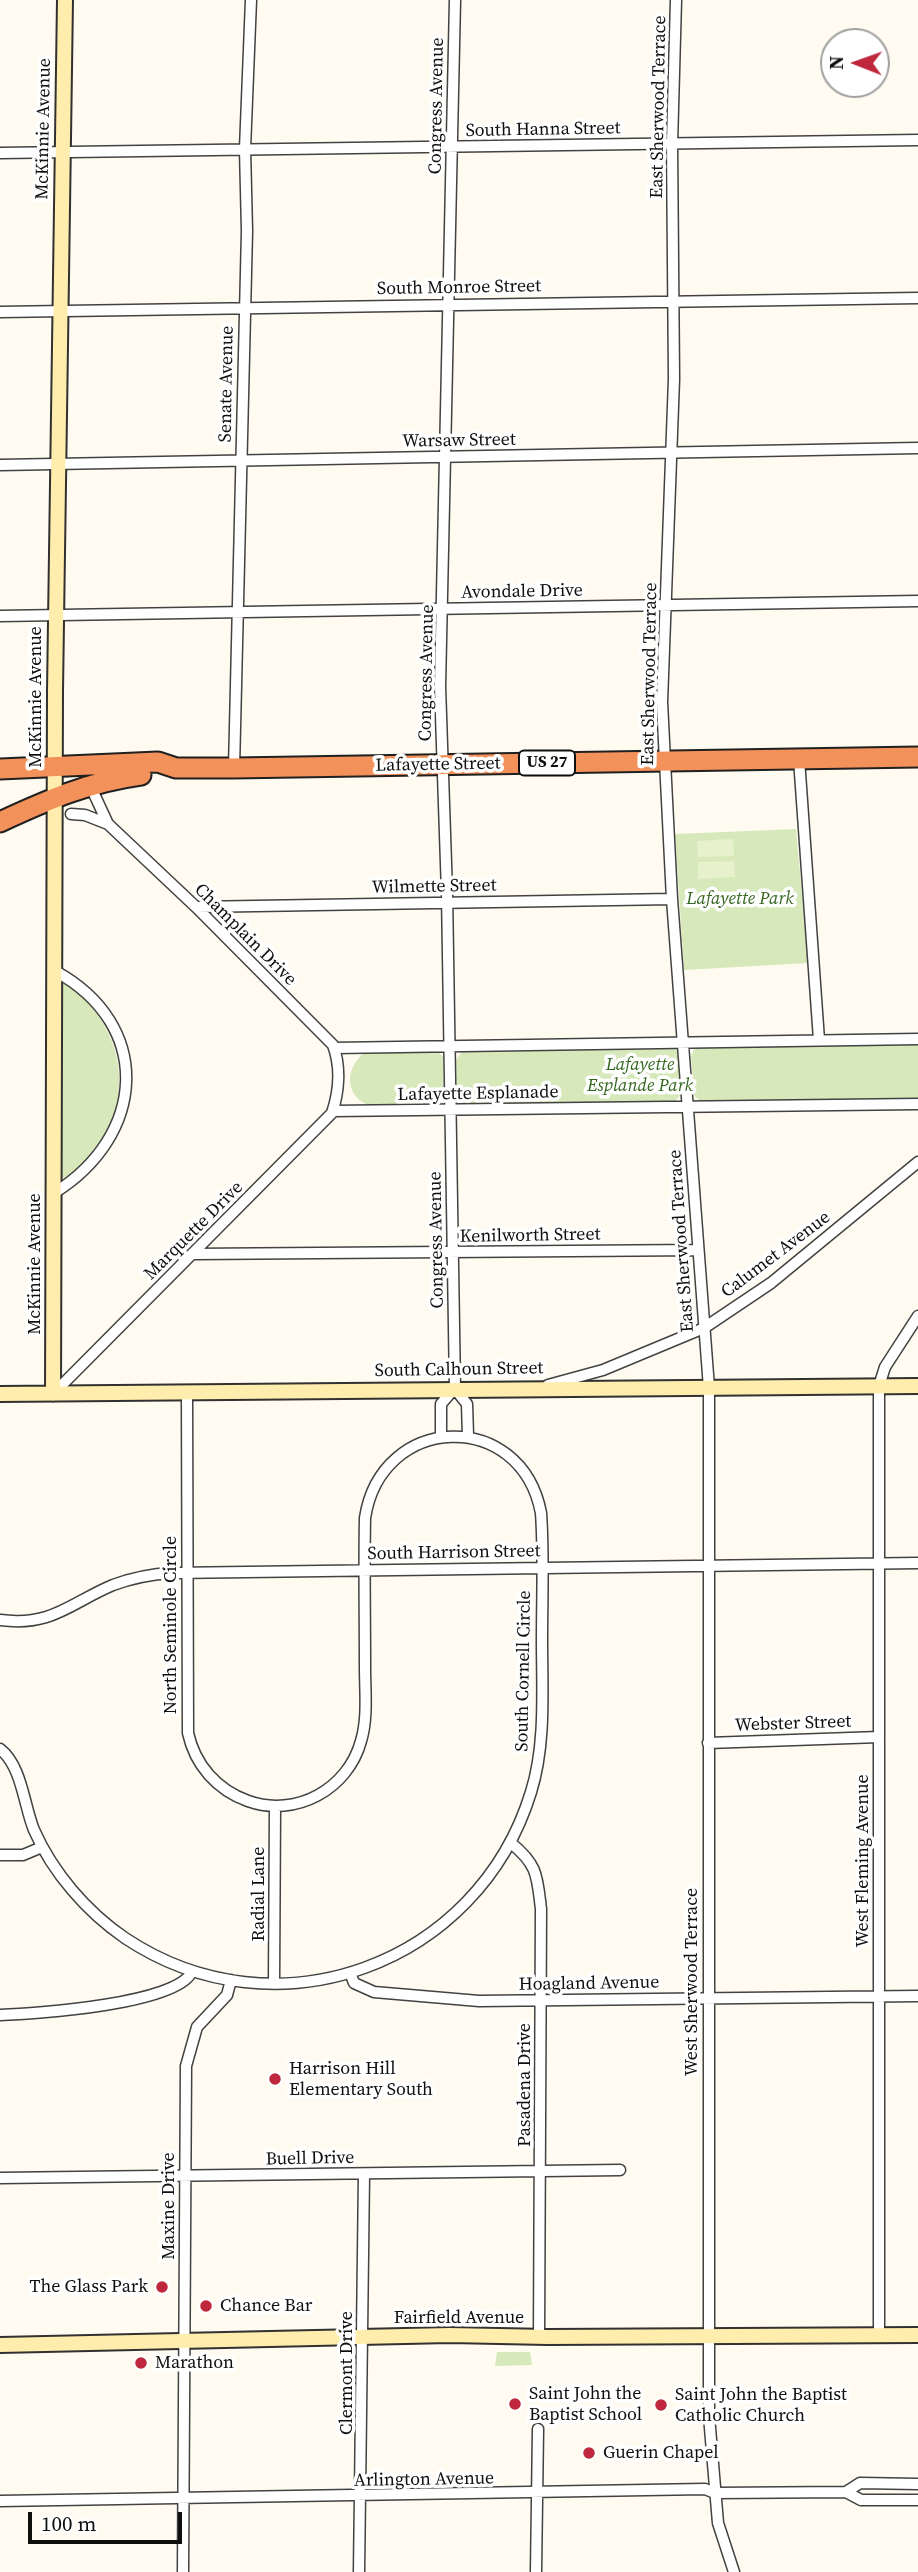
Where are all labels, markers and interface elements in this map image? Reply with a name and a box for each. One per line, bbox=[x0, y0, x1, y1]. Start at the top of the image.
street label: East Sherwood Terrace bbox=[647, 15, 671, 199]
north arrow bbox=[820, 28, 890, 98]
street label: Congress Avenue bbox=[425, 37, 449, 175]
text: N bbox=[823, 56, 849, 70]
street label: McKinnie Avenue bbox=[32, 58, 56, 200]
street label: South Hanna Street bbox=[465, 118, 621, 142]
street label: South Monroe Street bbox=[377, 276, 541, 300]
street label: Senate Avenue bbox=[215, 325, 239, 443]
street label: Warsaw Street bbox=[402, 429, 516, 453]
street label: Avondale Drive bbox=[461, 580, 583, 604]
street label: East Sherwood Terrace bbox=[638, 582, 662, 766]
street label: Congress Avenue bbox=[415, 604, 439, 742]
street label: McKinnie Avenue bbox=[25, 626, 47, 768]
road number: US 27 bbox=[519, 750, 575, 776]
street label: Lafayette Street bbox=[375, 753, 501, 777]
street label: Wilmette Street bbox=[371, 875, 497, 899]
street label: Champlain Drive bbox=[189, 879, 301, 991]
park label: Lafayette Park bbox=[686, 888, 794, 910]
park label: Lafayette Esplande Park bbox=[587, 1054, 693, 1096]
street label: Lafayette Esplanade bbox=[397, 1082, 559, 1106]
street label: East Sherwood Terrace bbox=[665, 1149, 699, 1333]
street label: Congress Avenue bbox=[425, 1171, 449, 1309]
street label: Marquette Drive bbox=[140, 1177, 248, 1285]
street label: McKinnie Avenue bbox=[24, 1193, 46, 1335]
street label: Calumet Avenue bbox=[717, 1207, 835, 1303]
street label: Kenilworth Street bbox=[459, 1224, 601, 1248]
street label: South Calhoun Street bbox=[374, 1358, 544, 1382]
street label: North Seminole Circle bbox=[160, 1536, 182, 1714]
street label: South Harrison Street bbox=[367, 1541, 541, 1565]
street label: South Cornell Circle bbox=[512, 1590, 536, 1752]
street label: Webster Street bbox=[734, 1711, 852, 1737]
street label: West Fleming Avenue bbox=[852, 1774, 874, 1948]
street label: Radial Lane bbox=[248, 1846, 270, 1942]
street label: West Sherwood Terrace bbox=[681, 1888, 703, 2076]
street label: Hoagland Avenue bbox=[519, 1972, 659, 1996]
street label: Pasadena Drive bbox=[514, 2023, 536, 2147]
place label: Harrison Hill Elementary South bbox=[289, 2058, 433, 2100]
marker: Harrison Hill Elementary South bbox=[267, 2071, 283, 2087]
street label: Buell Drive bbox=[266, 2147, 354, 2171]
street label: Maxine Drive bbox=[158, 2152, 180, 2260]
place label: The Glass Park bbox=[30, 2276, 148, 2298]
marker: The Glass Park bbox=[154, 2279, 170, 2295]
place label: Chance Bar bbox=[220, 2295, 312, 2317]
marker: Chance Bar bbox=[198, 2298, 214, 2314]
street label: Fairfield Avenue bbox=[394, 2307, 524, 2329]
street label: Clermont Drive bbox=[336, 2311, 358, 2435]
place label: Marathon bbox=[155, 2352, 234, 2374]
marker: Marathon bbox=[133, 2355, 149, 2371]
place label: Saint John the Baptist School bbox=[529, 2383, 642, 2426]
place label: Saint John the Baptist Catholic Church bbox=[675, 2384, 847, 2426]
marker: Saint John the Baptist School bbox=[507, 2396, 523, 2412]
marker: Saint John the Baptist Catholic Church bbox=[653, 2397, 669, 2413]
place label: Guerin Chapel bbox=[603, 2442, 719, 2464]
marker: Guerin Chapel bbox=[581, 2445, 597, 2461]
street label: Arlington Avenue bbox=[354, 2468, 494, 2492]
scale bar bbox=[32, 2498, 186, 2542]
text: 100 m bbox=[41, 2509, 96, 2538]

